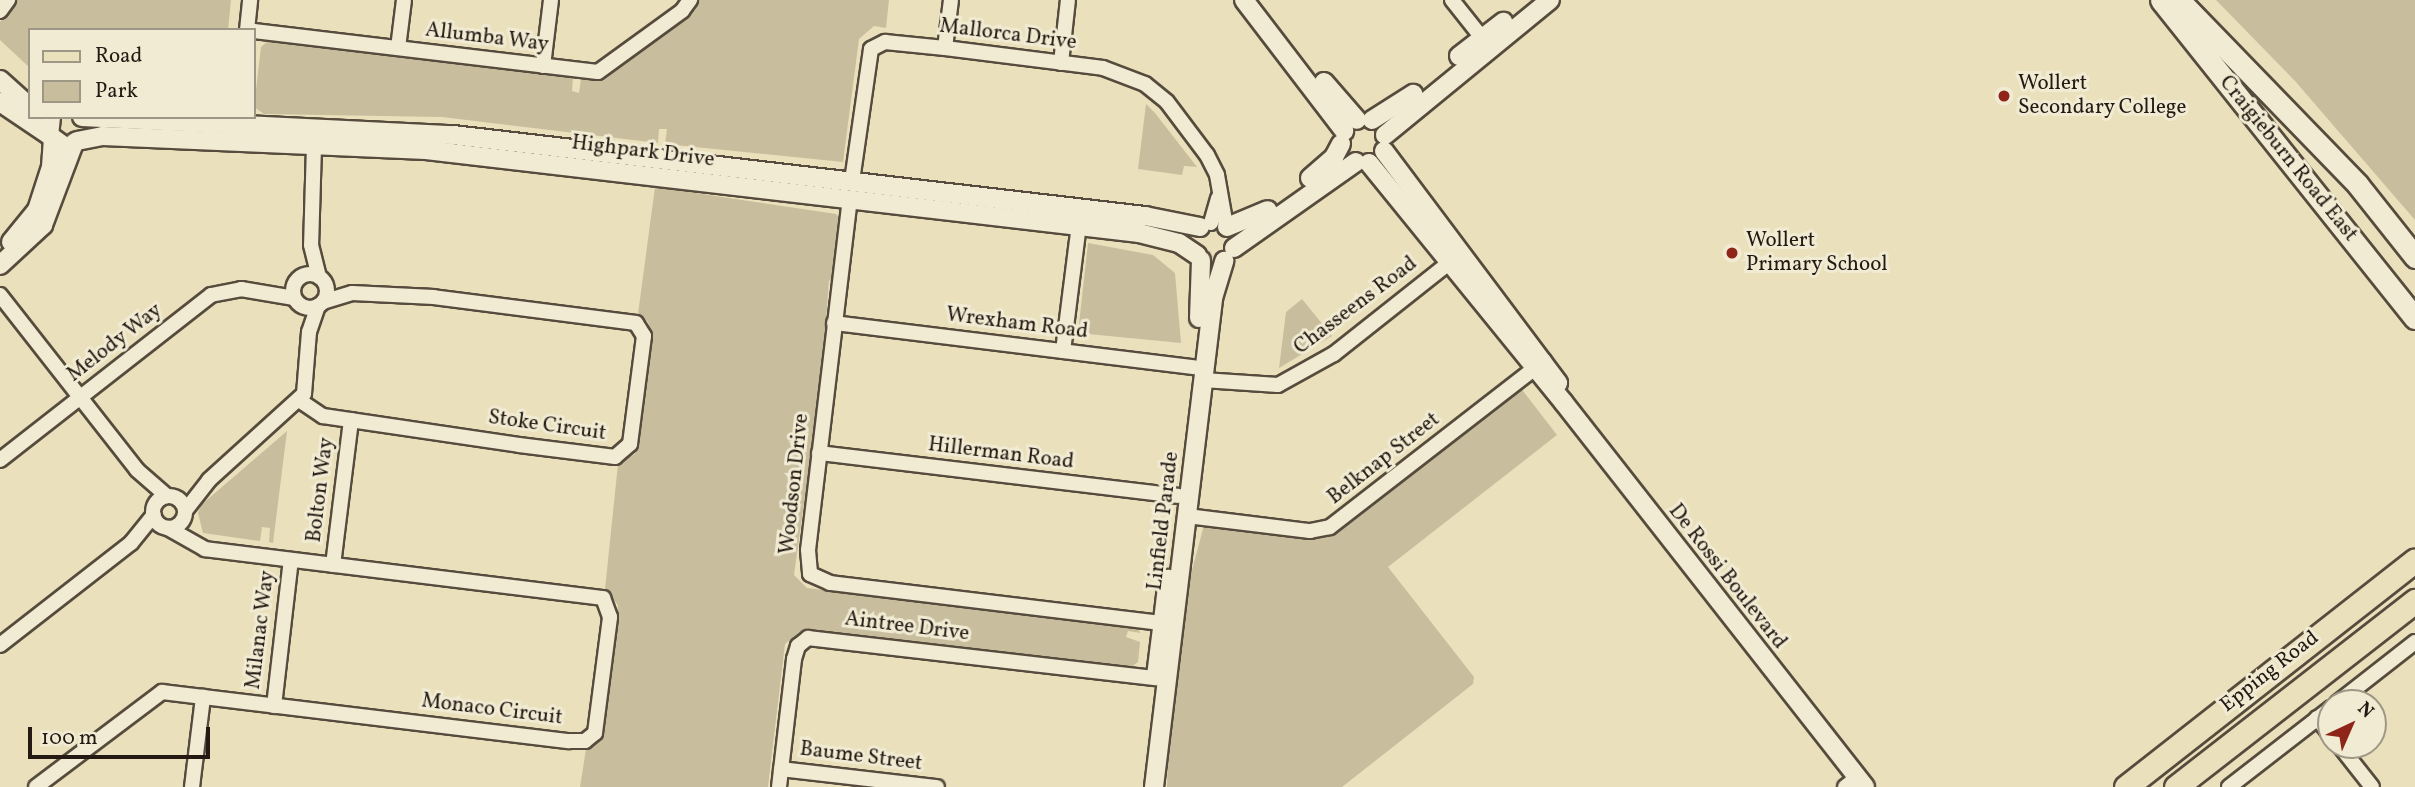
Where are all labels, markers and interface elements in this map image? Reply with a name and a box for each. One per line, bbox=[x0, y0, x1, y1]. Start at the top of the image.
street label: Mallorca Drive bbox=[938, 14, 1078, 56]
street label: Allumba Way bbox=[424, 18, 550, 58]
legend bbox=[28, 28, 256, 119]
text: Road bbox=[95, 42, 142, 71]
place label: Wollert Secondary College bbox=[2018, 71, 2187, 121]
street label: Craigieburn Road East bbox=[2213, 71, 2363, 247]
text: Park bbox=[95, 77, 138, 106]
marker: Wollert Secondary College bbox=[1996, 88, 2012, 104]
street label: Highpark Drive bbox=[570, 131, 716, 173]
place label: Wollert Primary School bbox=[1746, 228, 1888, 278]
marker: Wollert Primary School bbox=[1724, 245, 1740, 261]
street label: Chasseens Road bbox=[1289, 251, 1423, 361]
street label: Melody Way bbox=[62, 298, 168, 388]
street label: Wrexham Road bbox=[945, 303, 1089, 345]
street label: Stoke Circuit bbox=[486, 405, 608, 447]
street label: Belknap Street bbox=[1323, 408, 1445, 510]
street label: Woodson Drive bbox=[775, 412, 815, 556]
street label: Hillerman Road bbox=[927, 433, 1075, 475]
street label: Bolton Way bbox=[302, 436, 340, 544]
street label: Linfield Parade bbox=[1143, 450, 1185, 592]
street label: De Rossi Boulevard bbox=[1662, 499, 1792, 655]
street label: Milanac Way bbox=[241, 569, 281, 691]
street label: Aintree Drive bbox=[843, 607, 971, 647]
street label: Epping Road bbox=[2216, 626, 2324, 718]
street label: Monaco Circuit bbox=[420, 689, 564, 731]
north arrow bbox=[2317, 689, 2387, 759]
text: N bbox=[2351, 696, 2379, 724]
scale bar bbox=[32, 714, 214, 758]
text: 100 m bbox=[41, 724, 98, 753]
street label: Baume Street bbox=[798, 737, 924, 777]

